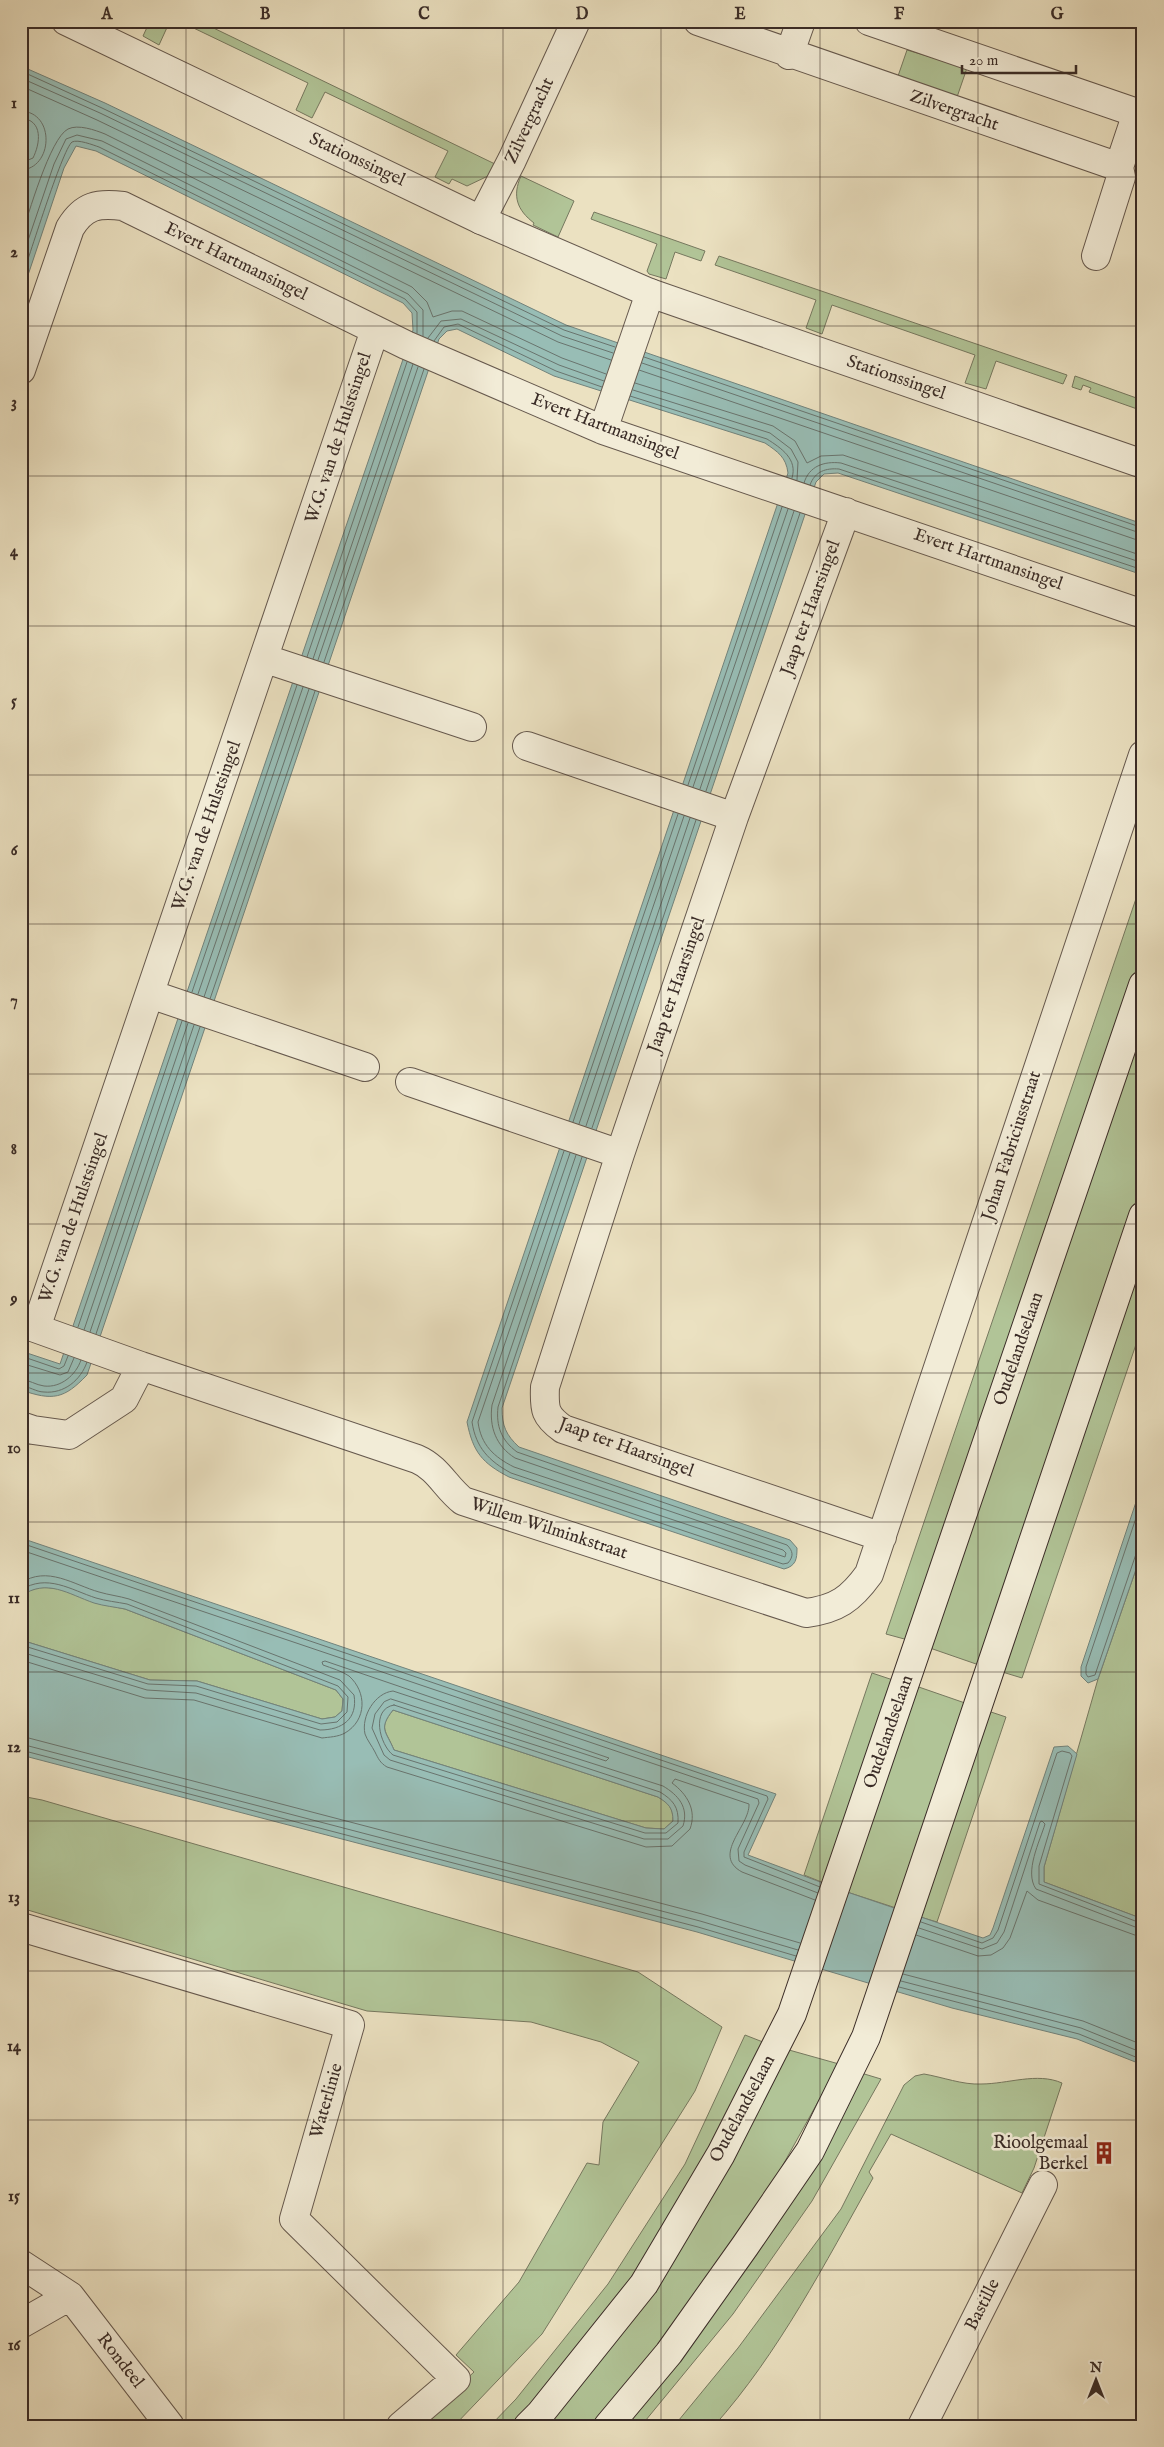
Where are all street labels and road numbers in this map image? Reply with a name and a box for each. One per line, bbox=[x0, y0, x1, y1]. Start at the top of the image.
street label: Zilvergracht bbox=[500, 74, 560, 168]
street label: Zilvergracht bbox=[907, 85, 1001, 137]
street label: Stationssingel bbox=[305, 128, 409, 192]
street label: Evert Hartmansingel bbox=[161, 217, 311, 307]
street label: W.G. van de Hulstsingel bbox=[301, 350, 377, 526]
street label: Stationssingel bbox=[843, 350, 949, 406]
street label: Evert Hartmansingel bbox=[528, 388, 682, 466]
street label: Evert Hartmansingel bbox=[910, 524, 1066, 596]
street label: Jaap ter Haarsingel bbox=[775, 537, 846, 681]
street label: W.G. van de Hulstsingel bbox=[167, 738, 247, 914]
street label: Jaap ter Haarsingel bbox=[642, 914, 711, 1058]
street label: Johan Fabriciusstraat bbox=[976, 1068, 1047, 1226]
street label: W.G. van de Hulstsingel bbox=[34, 1130, 114, 1306]
street label: Oudelandselaan bbox=[989, 1289, 1049, 1409]
street label: Jaap ter Haarsingel bbox=[553, 1412, 697, 1483]
street label: Willem Wilminkstraat bbox=[468, 1493, 630, 1565]
street label: Oudelandselaan bbox=[859, 1672, 919, 1792]
street label: Oudelandselaan bbox=[705, 2051, 781, 2167]
street label: Waterlinie bbox=[305, 2061, 349, 2141]
street label: Bastille bbox=[960, 2275, 1006, 2335]
street label: Rondeel bbox=[91, 2329, 149, 2393]

